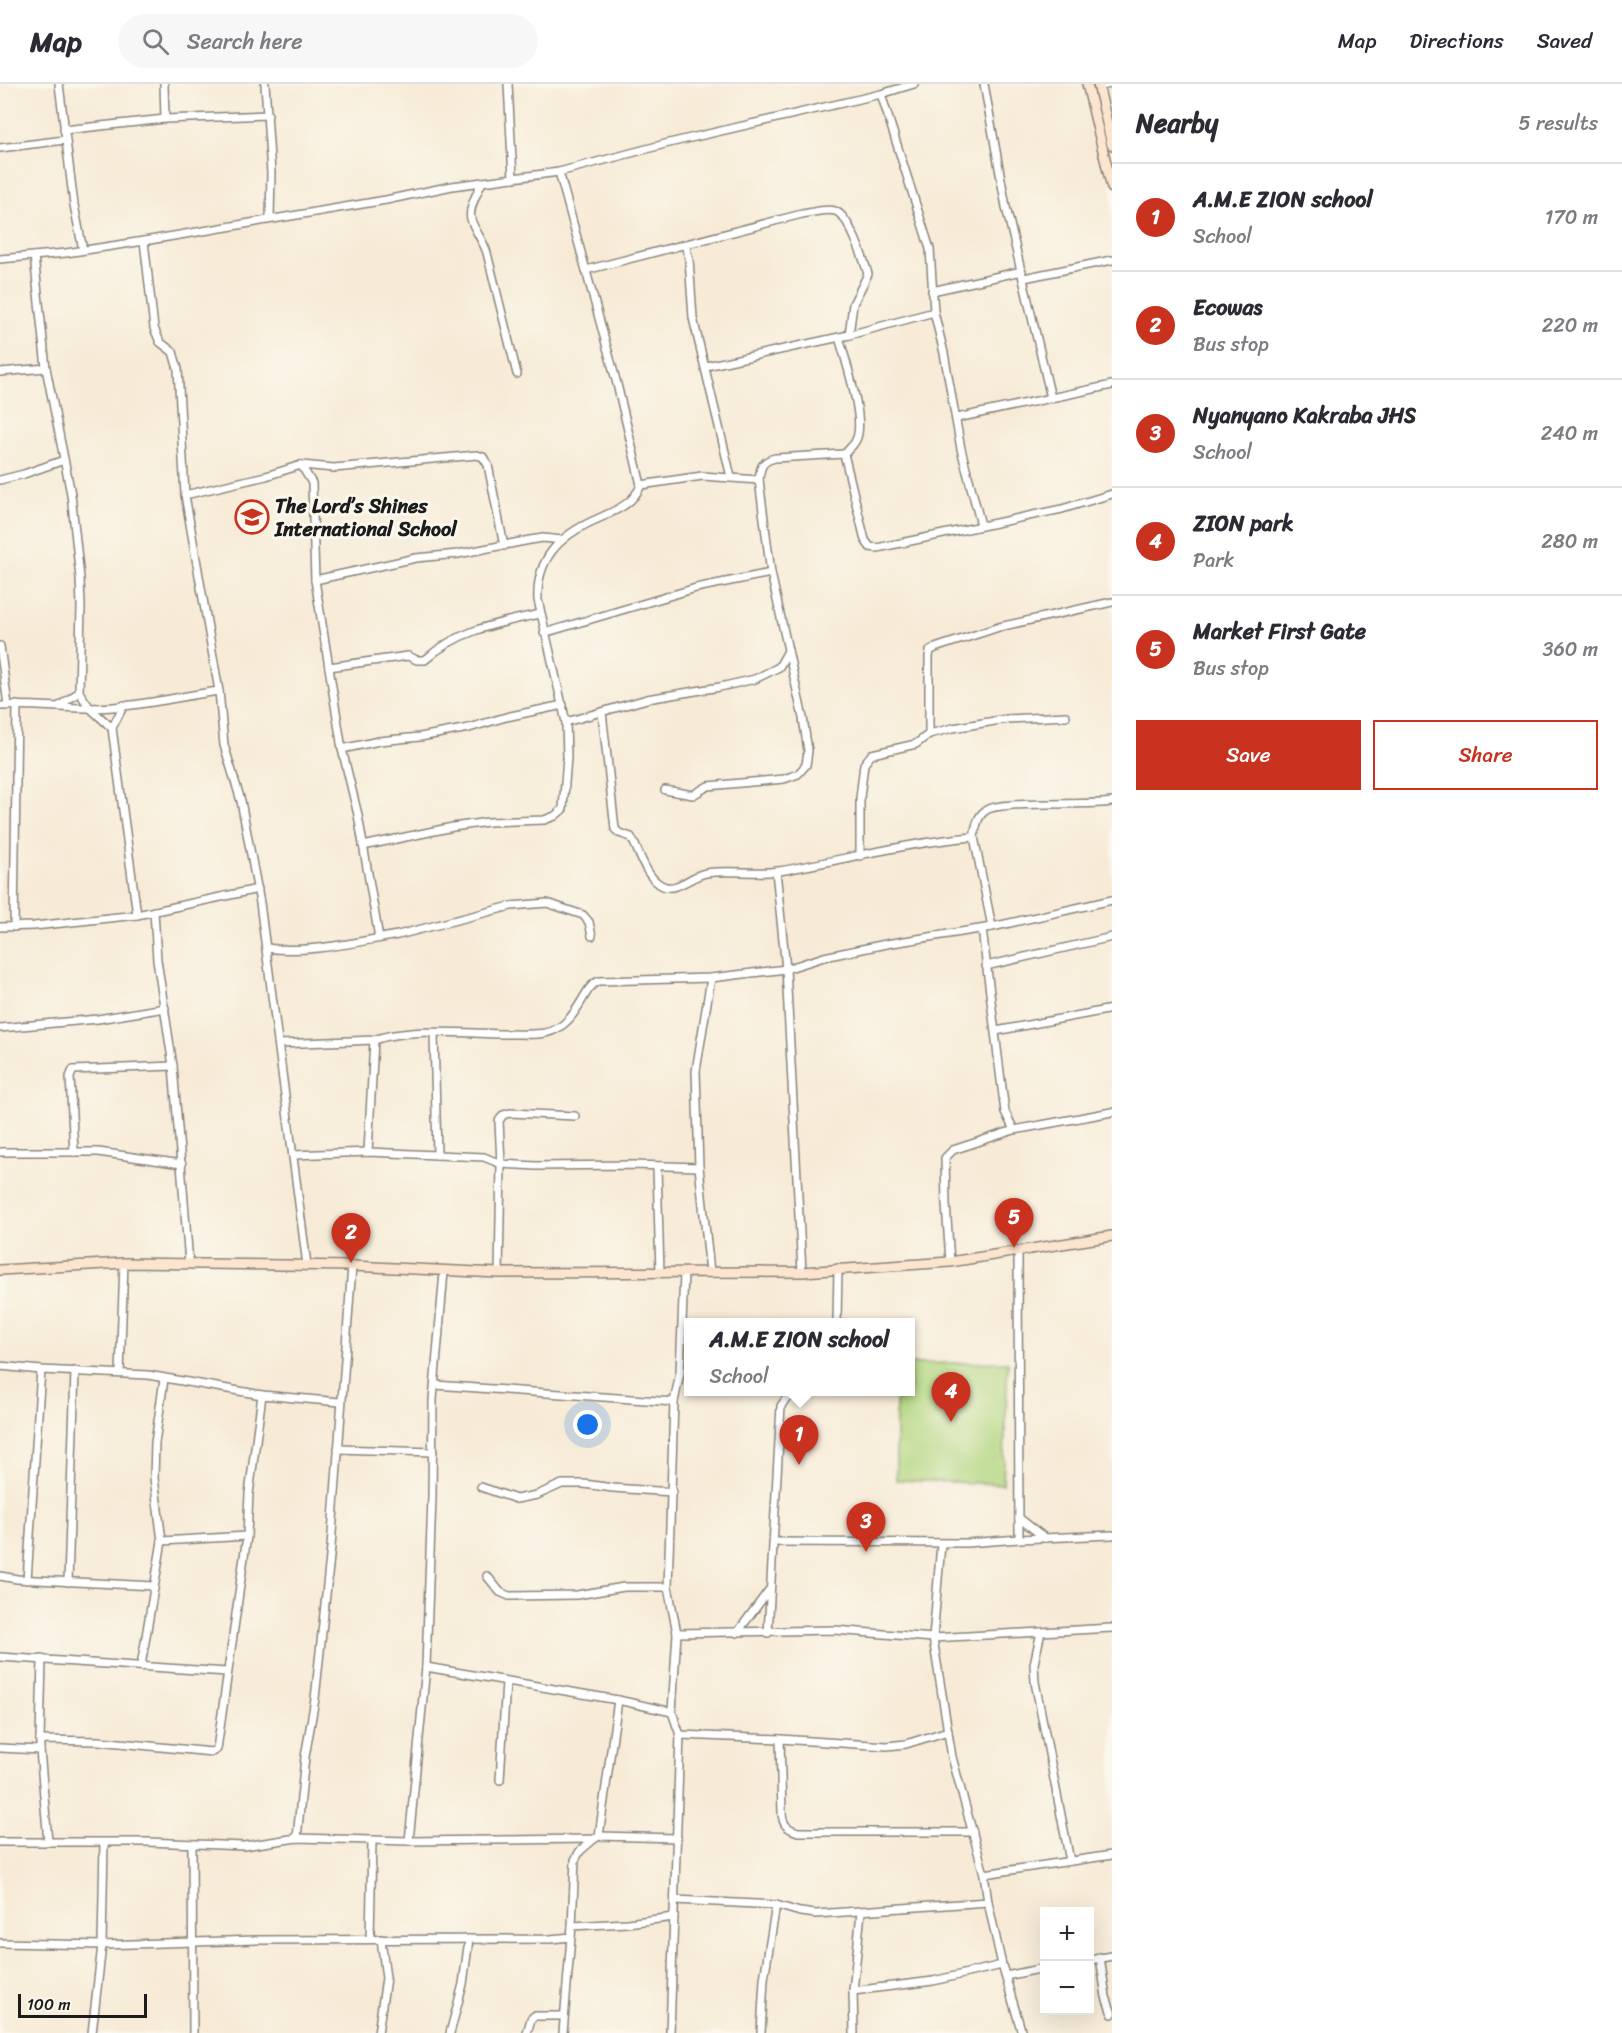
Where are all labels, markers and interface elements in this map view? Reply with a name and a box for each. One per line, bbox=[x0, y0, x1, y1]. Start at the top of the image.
search box bbox=[118, 14, 538, 68]
text: Map bbox=[30, 17, 82, 66]
text: Search here bbox=[187, 22, 303, 61]
text: Map bbox=[1338, 22, 1376, 60]
text: Directions bbox=[1409, 22, 1504, 60]
text: Saved bbox=[1537, 22, 1592, 60]
icon: search bbox=[139, 25, 172, 58]
text: Nearby bbox=[1136, 100, 1218, 146]
text: 5 results bbox=[1519, 106, 1598, 141]
text: A.M.E ZION school bbox=[1193, 180, 1373, 219]
text: 1 bbox=[1151, 200, 1160, 235]
text: 170 m bbox=[1545, 200, 1598, 235]
text: School bbox=[1193, 219, 1252, 254]
text: Ecowas bbox=[1193, 288, 1263, 327]
text: 2 bbox=[1150, 308, 1161, 343]
text: 220 m bbox=[1542, 308, 1598, 343]
text: Bus stop bbox=[1193, 327, 1269, 362]
text: Nyanyano Kakraba JHS bbox=[1193, 396, 1416, 435]
text: 3 bbox=[1150, 416, 1161, 451]
text: 240 m bbox=[1541, 416, 1598, 451]
text: School bbox=[1193, 435, 1252, 470]
place label: The Lord’s Shines International School bbox=[274, 489, 458, 547]
school or university icon: The Lord’s Shines International School bbox=[234, 499, 270, 535]
text: ZION park bbox=[1193, 504, 1294, 543]
text: 4 bbox=[1149, 524, 1162, 559]
text: 280 m bbox=[1541, 524, 1598, 559]
text: Park bbox=[1193, 543, 1234, 578]
text: Market First Gate bbox=[1193, 612, 1366, 651]
text: 5 bbox=[1149, 632, 1162, 667]
text: 360 m bbox=[1542, 632, 1598, 667]
text: Bus stop bbox=[1193, 651, 1269, 686]
button: Save bbox=[1136, 720, 1361, 790]
button: Share bbox=[1373, 720, 1598, 790]
pin: 5 bbox=[994, 1198, 1034, 1248]
pin: 2 bbox=[332, 1214, 370, 1263]
popup bbox=[684, 1318, 915, 1396]
text: A.M.E ZION school bbox=[710, 1320, 889, 1359]
text: School bbox=[710, 1359, 769, 1394]
pin: 4 bbox=[932, 1372, 970, 1422]
your location bbox=[573, 1410, 602, 1439]
pin: 1 bbox=[780, 1416, 818, 1465]
pin: 3 bbox=[846, 1502, 886, 1552]
map controls bbox=[1040, 1907, 1094, 2015]
button: + bbox=[1040, 1907, 1094, 1961]
button: − bbox=[1040, 1961, 1094, 2015]
text: 100 m bbox=[27, 1990, 71, 2019]
scale bar bbox=[18, 1991, 147, 2018]

